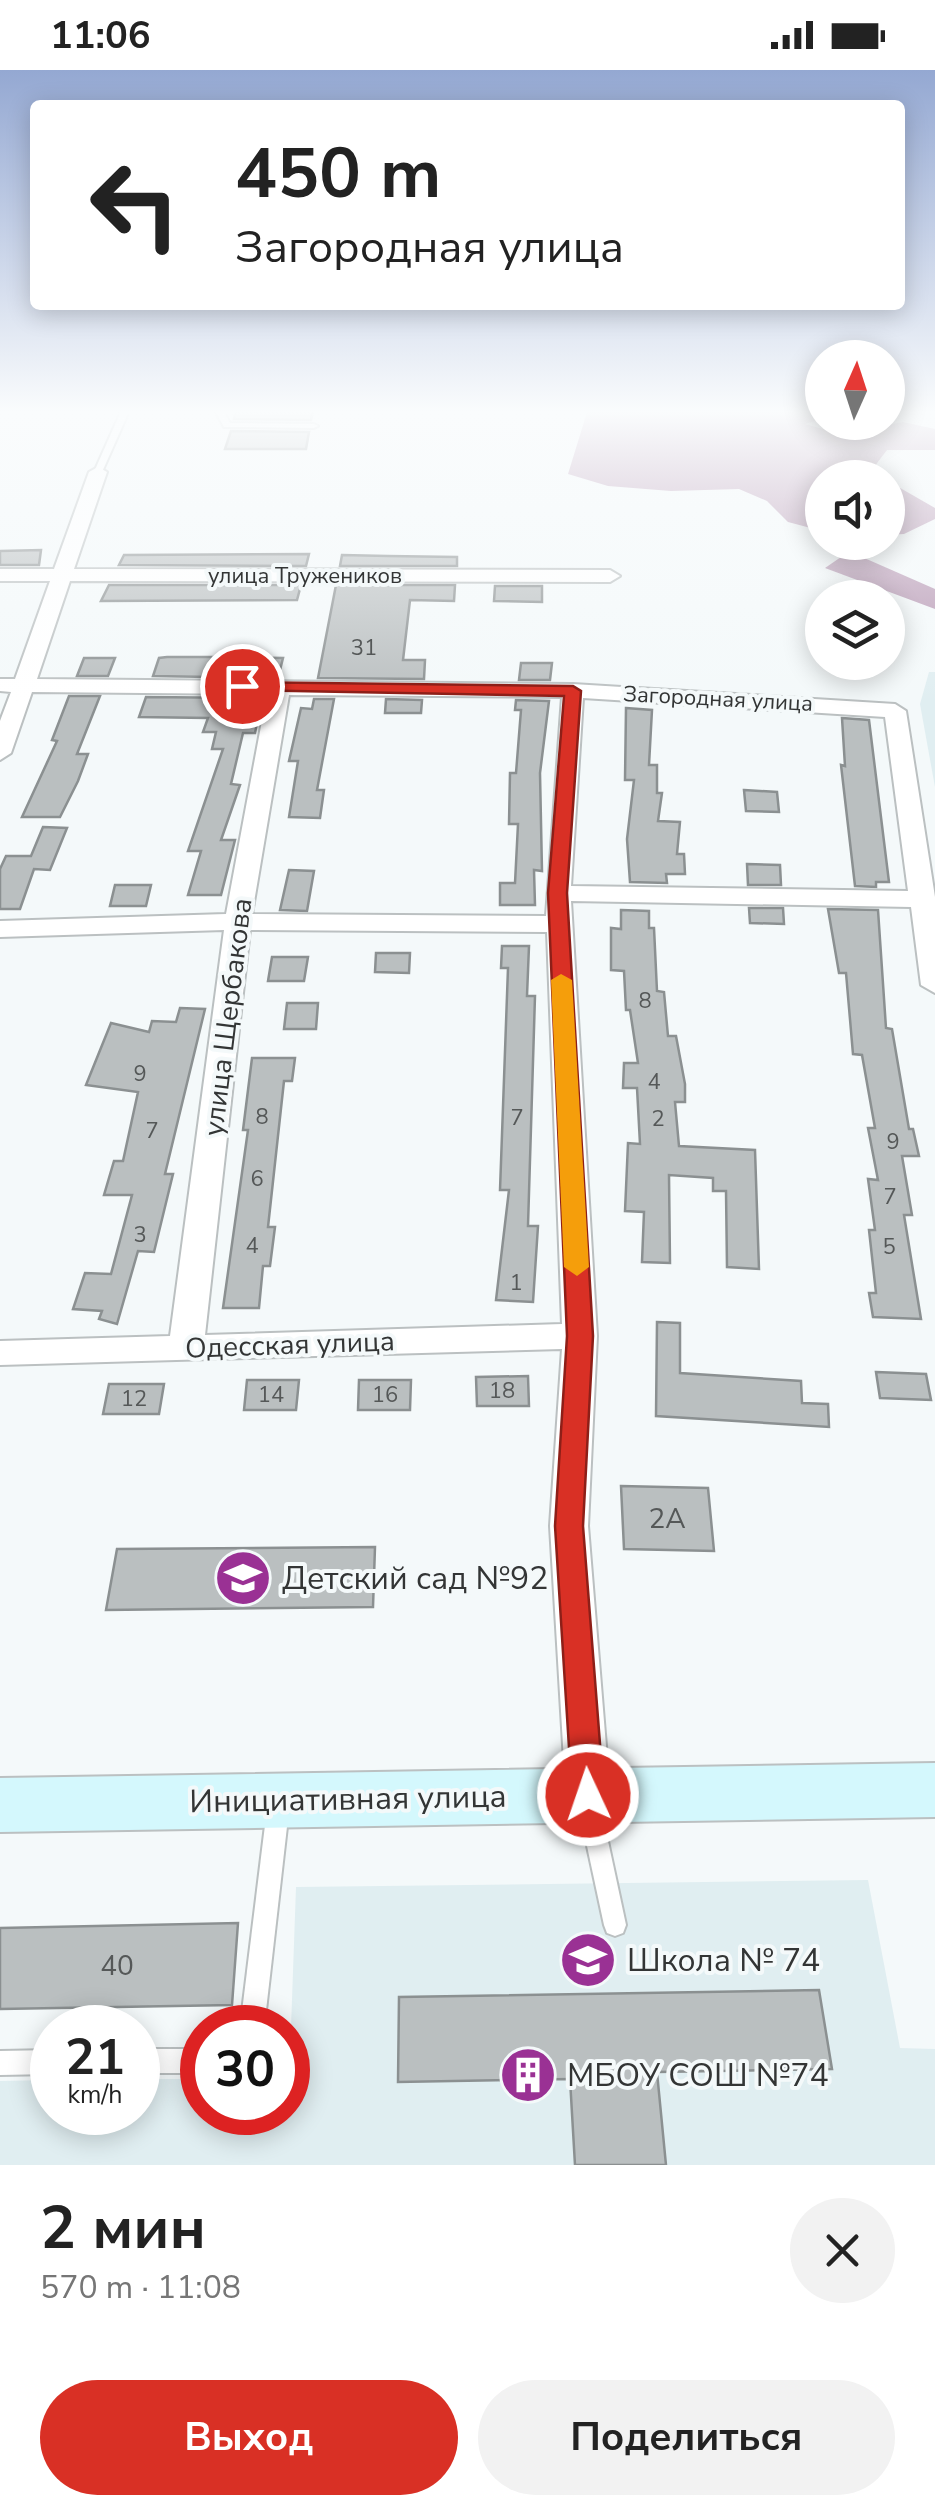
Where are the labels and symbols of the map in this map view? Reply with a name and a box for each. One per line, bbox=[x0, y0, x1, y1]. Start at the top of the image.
north arrow bbox=[805, 340, 905, 440]
street label: улица Тружеников bbox=[208, 561, 402, 591]
house number: 31 bbox=[351, 633, 377, 663]
pin bbox=[200, 644, 285, 729]
street label: Загородная улица bbox=[622, 679, 814, 719]
street label: улица Щербакова bbox=[195, 896, 261, 1138]
house number: 8 bbox=[638, 986, 652, 1016]
house number: 9 bbox=[133, 1059, 147, 1089]
house number: 4 bbox=[647, 1067, 661, 1097]
house number: 8 bbox=[255, 1102, 269, 1132]
house number: 7 bbox=[510, 1103, 524, 1133]
house number: 2 bbox=[651, 1104, 665, 1134]
house number: 7 bbox=[145, 1116, 159, 1146]
house number: 9 bbox=[886, 1127, 900, 1157]
house number: 6 bbox=[250, 1164, 264, 1194]
house number: 7 bbox=[883, 1182, 897, 1212]
house number: 3 bbox=[133, 1220, 147, 1250]
house number: 4 bbox=[245, 1231, 259, 1261]
house number: 5 bbox=[882, 1232, 896, 1262]
house number: 1 bbox=[509, 1268, 523, 1298]
street label: Одесская улица bbox=[185, 1322, 395, 1368]
house number: 18 bbox=[489, 1376, 515, 1406]
house number: 14 bbox=[258, 1380, 284, 1410]
house number: 16 bbox=[372, 1380, 398, 1410]
house number: 12 bbox=[121, 1384, 147, 1414]
house number: 2А bbox=[648, 1500, 686, 1538]
school or university icon: Детский сад №92 bbox=[213, 1548, 273, 1608]
place label: Детский сад №92 bbox=[282, 1557, 548, 1600]
position arrow bbox=[536, 1743, 640, 1847]
street label: Инициативная улица bbox=[189, 1775, 507, 1823]
school or university icon: Школа № 74 bbox=[558, 1930, 618, 1990]
place label: Школа № 74 bbox=[627, 1939, 820, 1982]
house number: 40 bbox=[100, 1947, 134, 1985]
speed limit sign: 30 bbox=[180, 2005, 310, 2135]
building icon: МБОУ СОШ №74 bbox=[498, 2045, 558, 2105]
place label: МБОУ СОШ №74 bbox=[567, 2054, 829, 2097]

